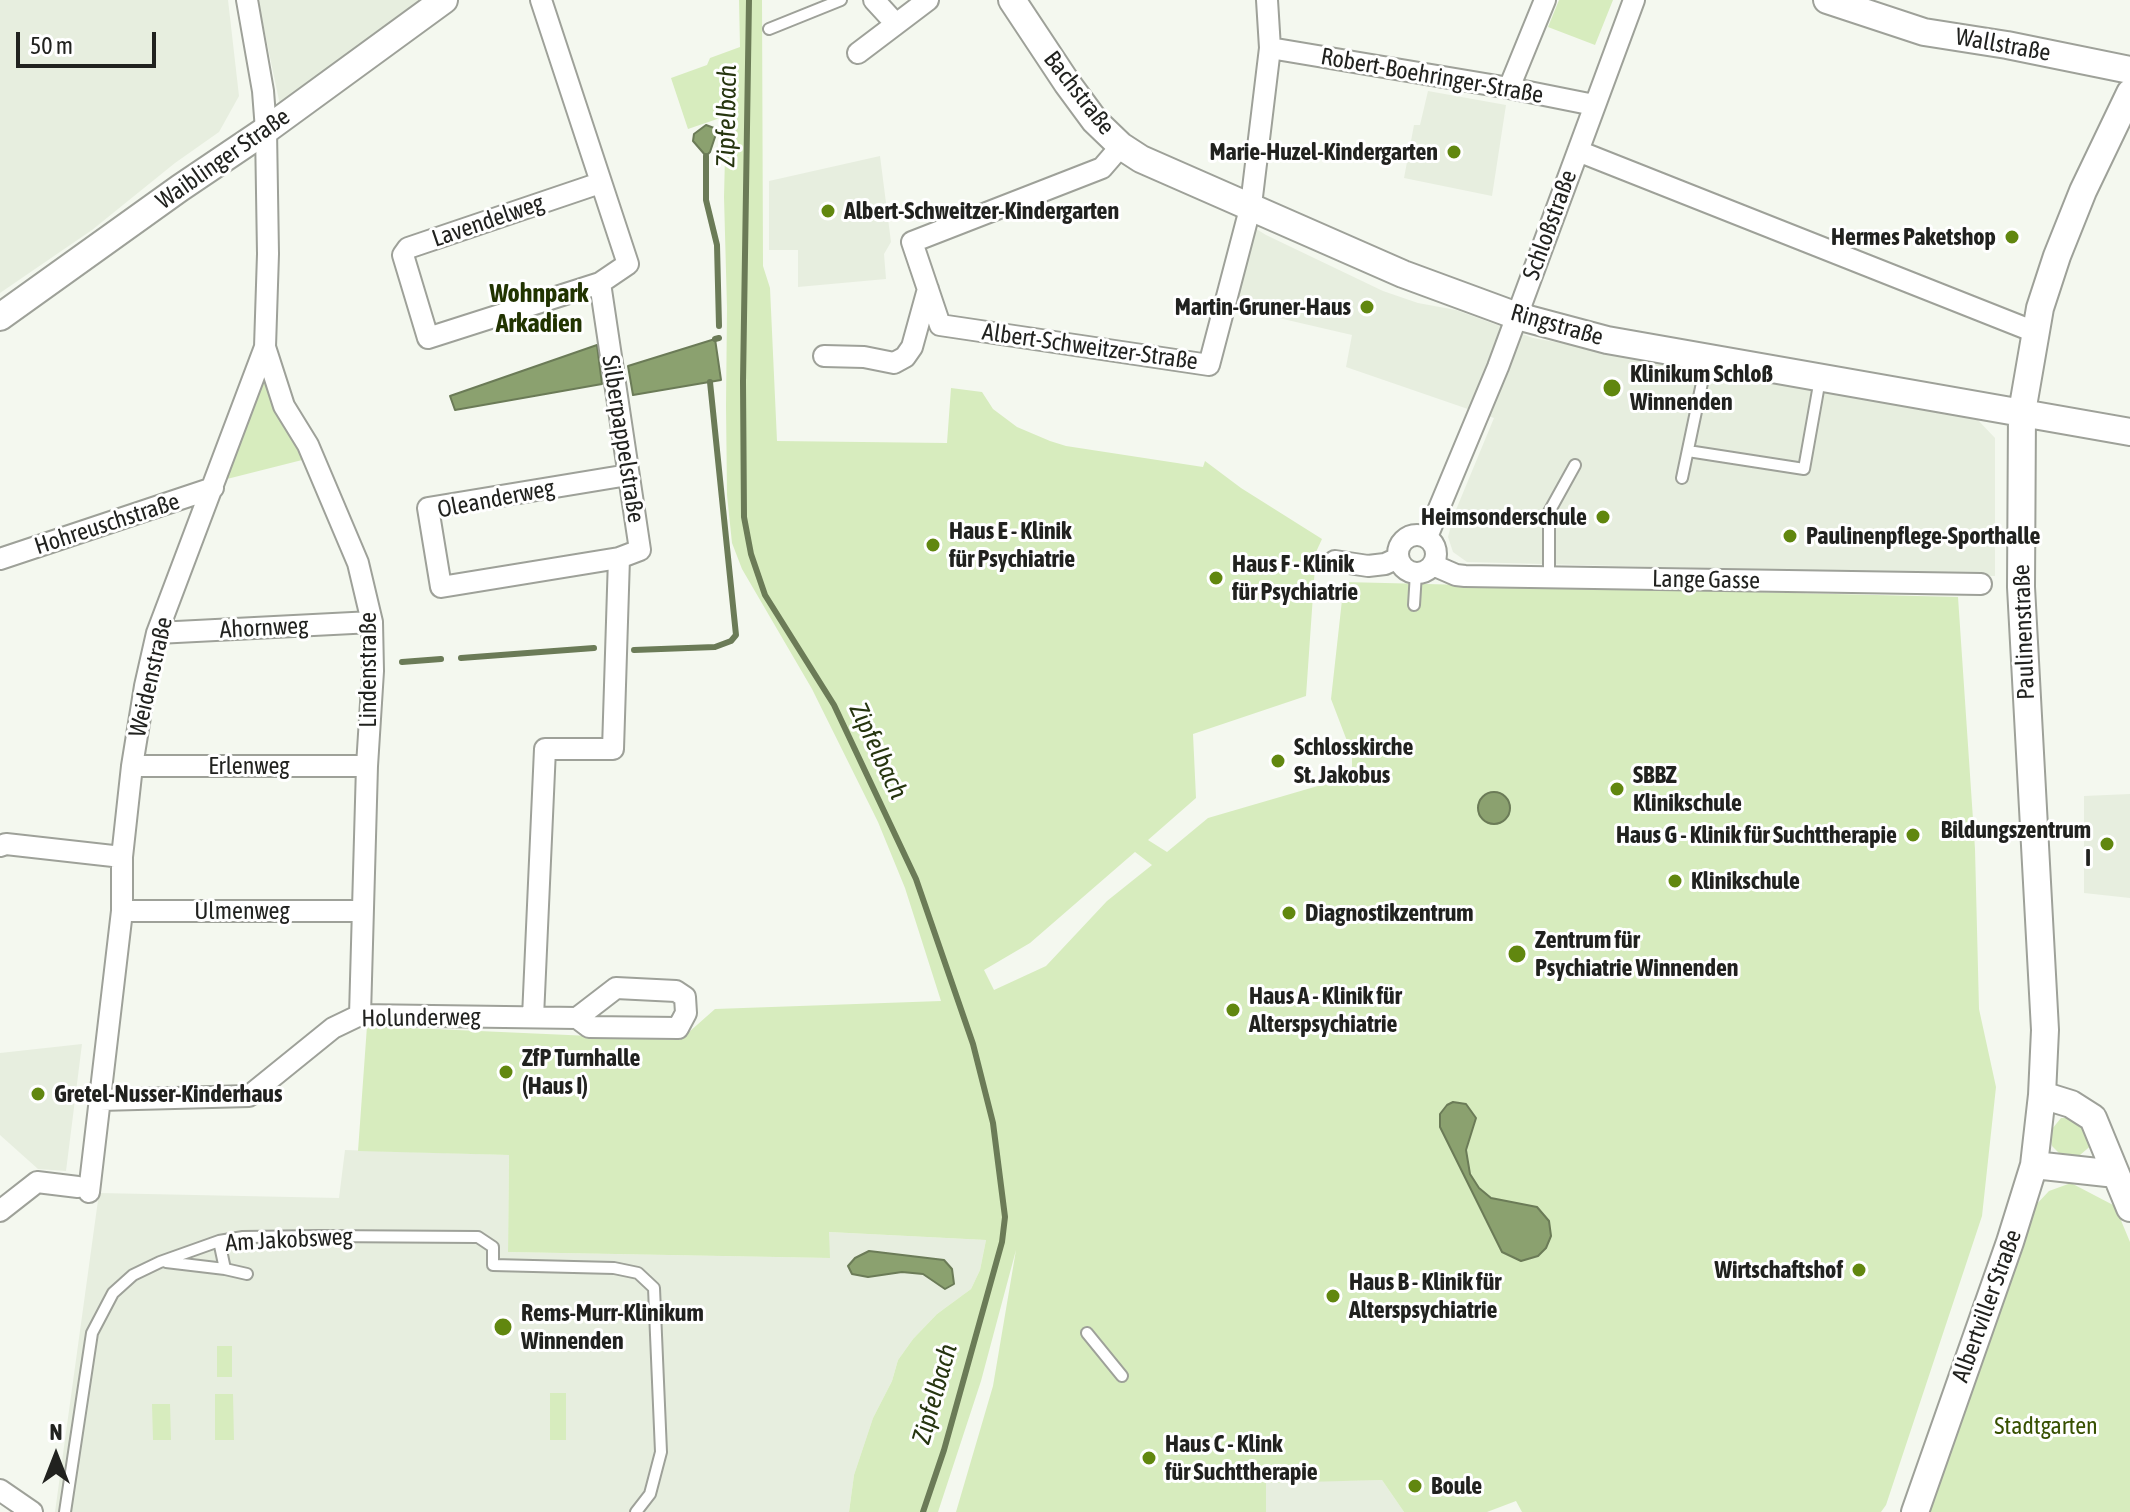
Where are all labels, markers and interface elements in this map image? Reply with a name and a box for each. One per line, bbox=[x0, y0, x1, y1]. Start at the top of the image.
scale bar bbox=[20, 16, 160, 66]
street label: Wallstraße bbox=[1953, 22, 2053, 68]
text: 50 m bbox=[30, 32, 73, 59]
street label: Robert-Boehringer-Straße bbox=[1318, 42, 1546, 110]
street label: Bachstraße bbox=[1037, 45, 1121, 141]
water label: Zipfelbach bbox=[711, 64, 743, 168]
street label: Waiblinger Straße bbox=[151, 102, 295, 216]
place label: Marie-Huzel-Kindergarten bbox=[1209, 138, 1438, 166]
marker: Marie-Huzel-Kindergarten bbox=[1445, 143, 1463, 161]
street label: Schloßstraße bbox=[1517, 166, 1583, 284]
street label: Lavendelweg bbox=[428, 188, 548, 254]
place label: Albert-Schweitzer-Kindergarten bbox=[844, 197, 1119, 225]
marker: Albert-Schweitzer-Kindergarten bbox=[819, 202, 837, 220]
place label: Hermes Paketshop bbox=[1831, 223, 1996, 251]
marker: Hermes Paketshop bbox=[2003, 228, 2021, 246]
district label: Wohnpark Arkadien bbox=[489, 278, 589, 340]
place label: Martin-Gruner-Haus bbox=[1175, 293, 1351, 321]
marker: Martin-Gruner-Haus bbox=[1358, 298, 1376, 316]
street label: Ringstraße bbox=[1507, 298, 1607, 352]
street label: Albert-Schweitzer-Straße bbox=[980, 318, 1200, 376]
street label: Silberpappelstraße bbox=[596, 353, 650, 525]
place label: Klinikum Schloß Winnenden bbox=[1630, 360, 1773, 416]
marker: Klinikum Schloß Winnenden bbox=[1601, 377, 1623, 399]
street label: Oleanderweg bbox=[435, 474, 557, 524]
street label: Hohreuschstraße bbox=[31, 487, 183, 561]
place label: Heimsonderschule bbox=[1421, 503, 1587, 531]
marker: Heimsonderschule bbox=[1594, 508, 1612, 526]
place label: Haus E - Klinik für Psychiatrie bbox=[949, 517, 1075, 573]
place label: Paulinenpflege-Sporthalle bbox=[1806, 522, 2041, 550]
marker: Paulinenpflege-Sporthalle bbox=[1781, 527, 1799, 545]
marker: Haus E - Klinik für Psychiatrie bbox=[924, 536, 942, 554]
place label: Haus F - Klinik für Psychiatrie bbox=[1232, 550, 1358, 606]
street label: Paulinenstraße bbox=[2007, 564, 2041, 700]
street label: Lange Gasse bbox=[1652, 565, 1760, 595]
marker: Haus F - Klinik für Psychiatrie bbox=[1207, 569, 1225, 587]
street label: Ahornweg bbox=[219, 611, 309, 645]
street label: Lindenstraße bbox=[354, 612, 382, 728]
street label: Weidenstraße bbox=[123, 614, 179, 740]
water label: Zipfelbach bbox=[842, 698, 914, 804]
place label: Schlosskirche St. Jakobus bbox=[1294, 733, 1413, 789]
street label: Erlenweg bbox=[208, 752, 290, 780]
marker: Schlosskirche St. Jakobus bbox=[1269, 752, 1287, 770]
place label: SBBZ Klinikschule bbox=[1633, 761, 1742, 817]
marker: SBBZ Klinikschule bbox=[1608, 780, 1626, 798]
place label: Bildungszentrum I bbox=[1941, 816, 2091, 872]
place label: Haus G - Klinik für Suchttherapie bbox=[1616, 821, 1897, 849]
marker: Haus G - Klinik für Suchttherapie bbox=[1904, 826, 1922, 844]
marker: Bildungszentrum I bbox=[2098, 835, 2116, 853]
place label: Klinikschule bbox=[1691, 867, 1800, 895]
marker: Klinikschule bbox=[1666, 872, 1684, 890]
street label: Ulmenweg bbox=[194, 897, 290, 925]
place label: Diagnostikzentrum bbox=[1305, 899, 1474, 927]
marker: Diagnostikzentrum bbox=[1280, 904, 1298, 922]
place label: Zentrum für Psychiatrie Winnenden bbox=[1535, 926, 1738, 982]
marker: Zentrum für Psychiatrie Winnenden bbox=[1506, 943, 1528, 965]
place label: Haus A - Klinik für Alterspsychiatrie bbox=[1249, 982, 1402, 1038]
marker: Haus A - Klinik für Alterspsychiatrie bbox=[1224, 1001, 1242, 1019]
street label: Holunderweg bbox=[361, 1003, 481, 1033]
place label: ZfP Turnhalle (Haus I) bbox=[522, 1044, 640, 1100]
marker: ZfP Turnhalle (Haus I) bbox=[497, 1063, 515, 1081]
place label: Gretel-Nusser-Kinderhaus bbox=[54, 1080, 282, 1108]
marker: Gretel-Nusser-Kinderhaus bbox=[29, 1085, 47, 1103]
street label: Am Jakobsweg bbox=[224, 1222, 354, 1258]
street label: Albertviller Straße bbox=[1946, 1226, 2028, 1386]
place label: Wirtschaftshof bbox=[1715, 1256, 1843, 1284]
marker: Wirtschaftshof bbox=[1850, 1261, 1868, 1279]
place label: Haus B - Klinik für Alterspsychiatrie bbox=[1349, 1268, 1501, 1324]
marker: Haus B - Klinik für Alterspsychiatrie bbox=[1324, 1287, 1342, 1305]
place label: Rems-Murr-Klinikum Winnenden bbox=[521, 1299, 704, 1355]
marker: Rems-Murr-Klinikum Winnenden bbox=[492, 1316, 514, 1338]
water label: Zipfelbach bbox=[906, 1340, 964, 1448]
park label: Stadtgarten bbox=[1994, 1412, 2098, 1440]
north arrow bbox=[16, 1416, 96, 1496]
text: N bbox=[50, 1419, 62, 1445]
place label: Haus C - Klink für Suchttherapie bbox=[1165, 1430, 1318, 1486]
marker: Haus C - Klink für Suchttherapie bbox=[1140, 1449, 1158, 1467]
place label: Boule bbox=[1431, 1472, 1482, 1500]
marker: Boule bbox=[1406, 1477, 1424, 1495]

